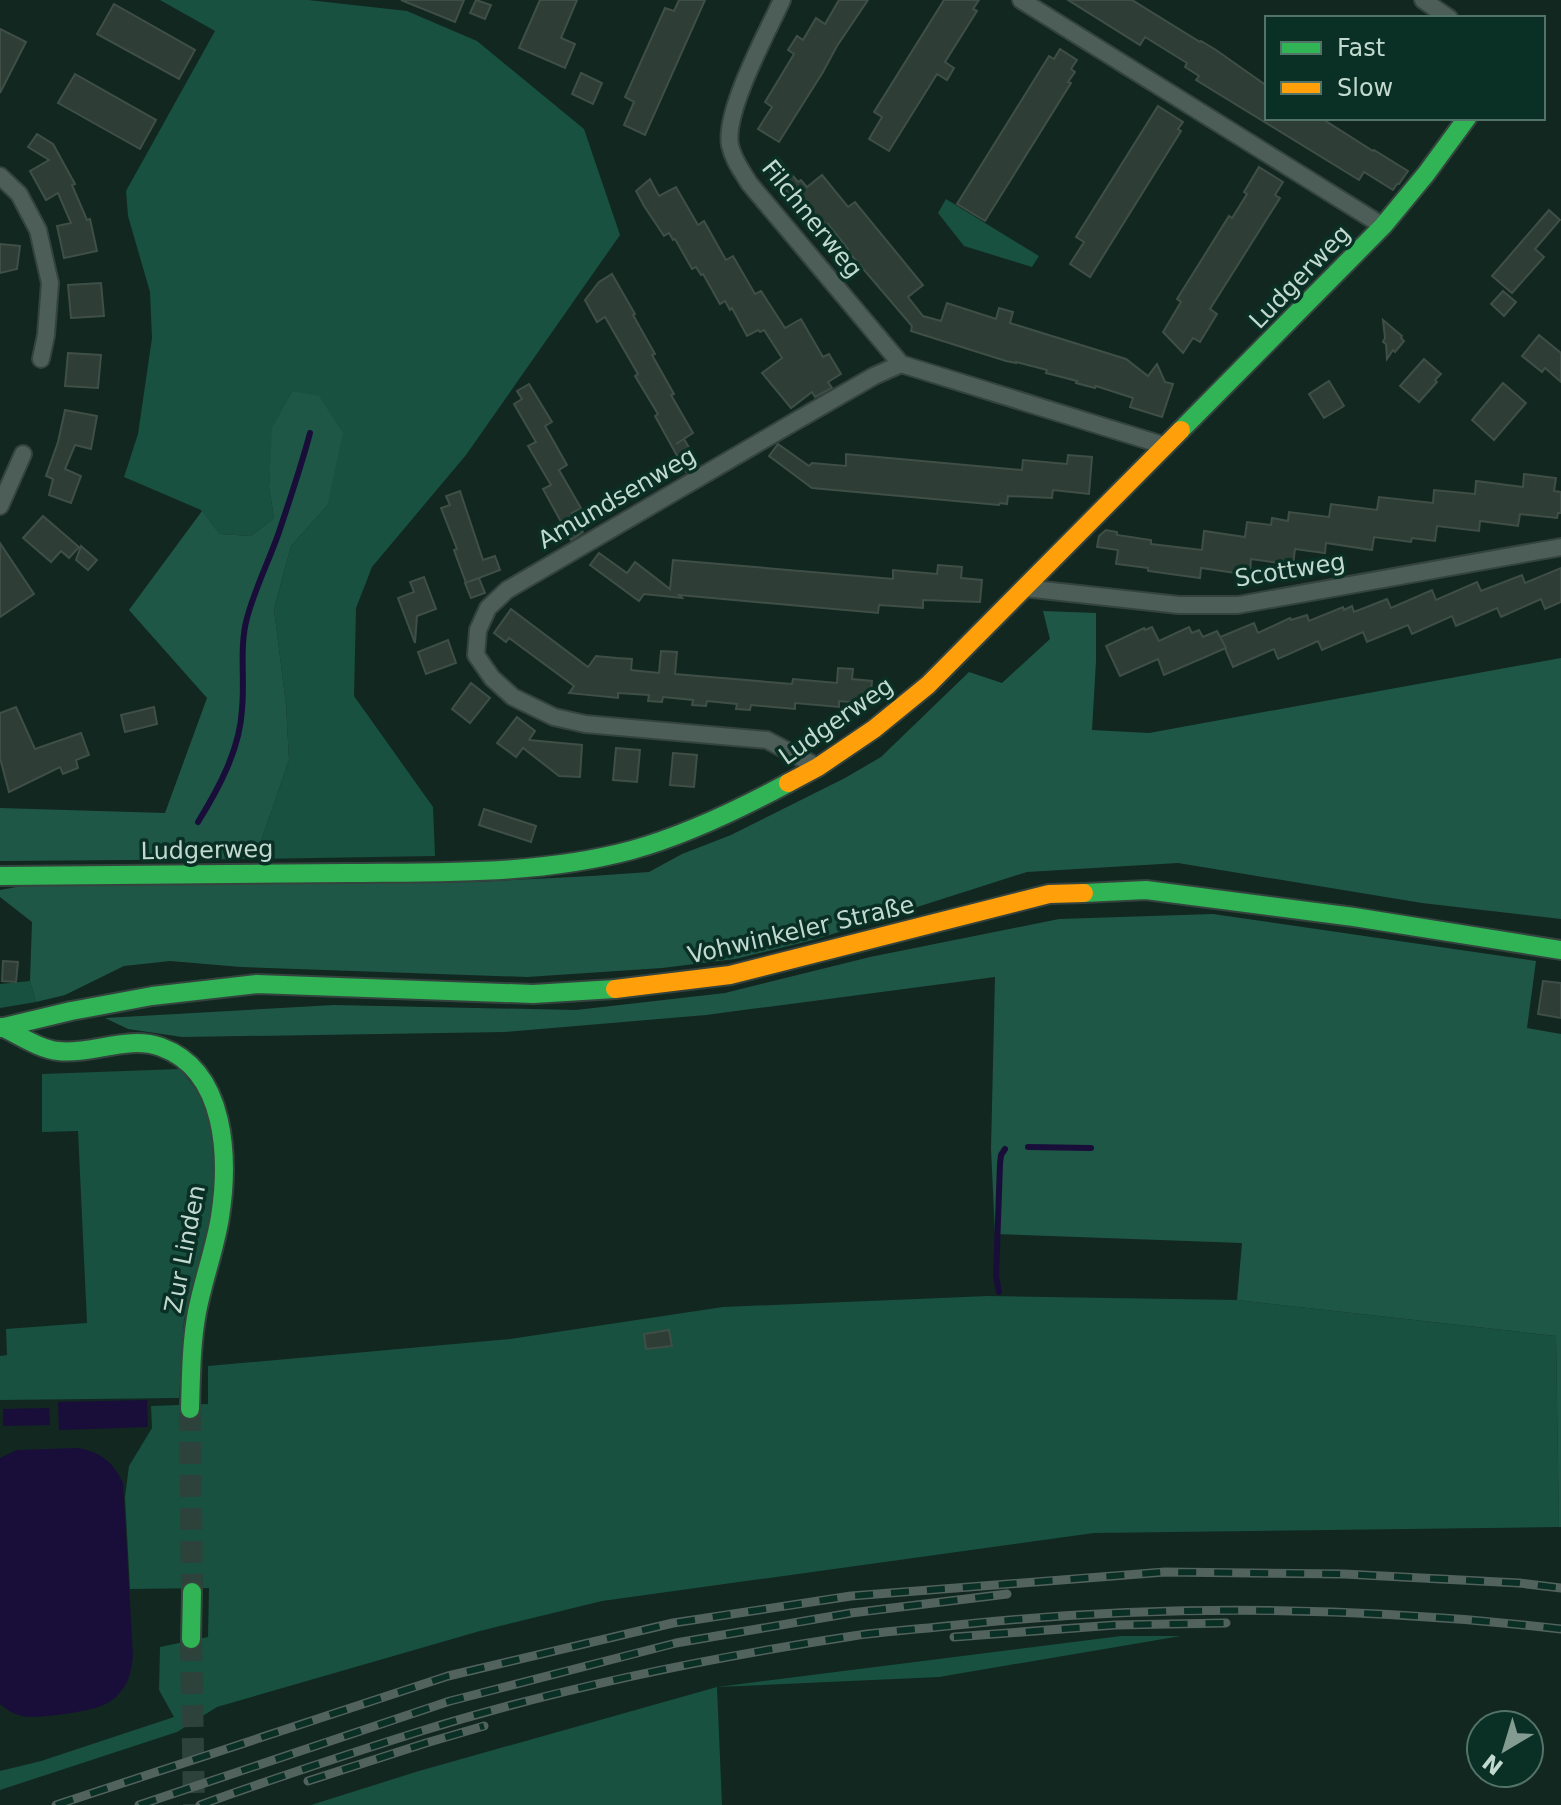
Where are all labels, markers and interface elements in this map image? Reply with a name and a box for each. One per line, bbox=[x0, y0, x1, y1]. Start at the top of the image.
legend bbox=[1265, 16, 1545, 120]
text: Fast bbox=[1337, 34, 1385, 62]
text: Slow bbox=[1337, 74, 1393, 102]
street label: Filchnerweg bbox=[756, 155, 868, 283]
street label: Ludgerweg bbox=[1244, 219, 1356, 335]
street label: Amundsenweg bbox=[533, 441, 701, 555]
street label: Scottweg bbox=[1233, 547, 1347, 593]
street label: Ludgerweg bbox=[774, 671, 898, 771]
street label: Ludgerweg bbox=[140, 835, 274, 865]
street label: Vohwinkeler Straße bbox=[685, 890, 917, 970]
street label: Zur Linden bbox=[159, 1183, 211, 1315]
north arrow bbox=[1465, 1709, 1545, 1789]
text: N bbox=[1478, 1749, 1508, 1780]

